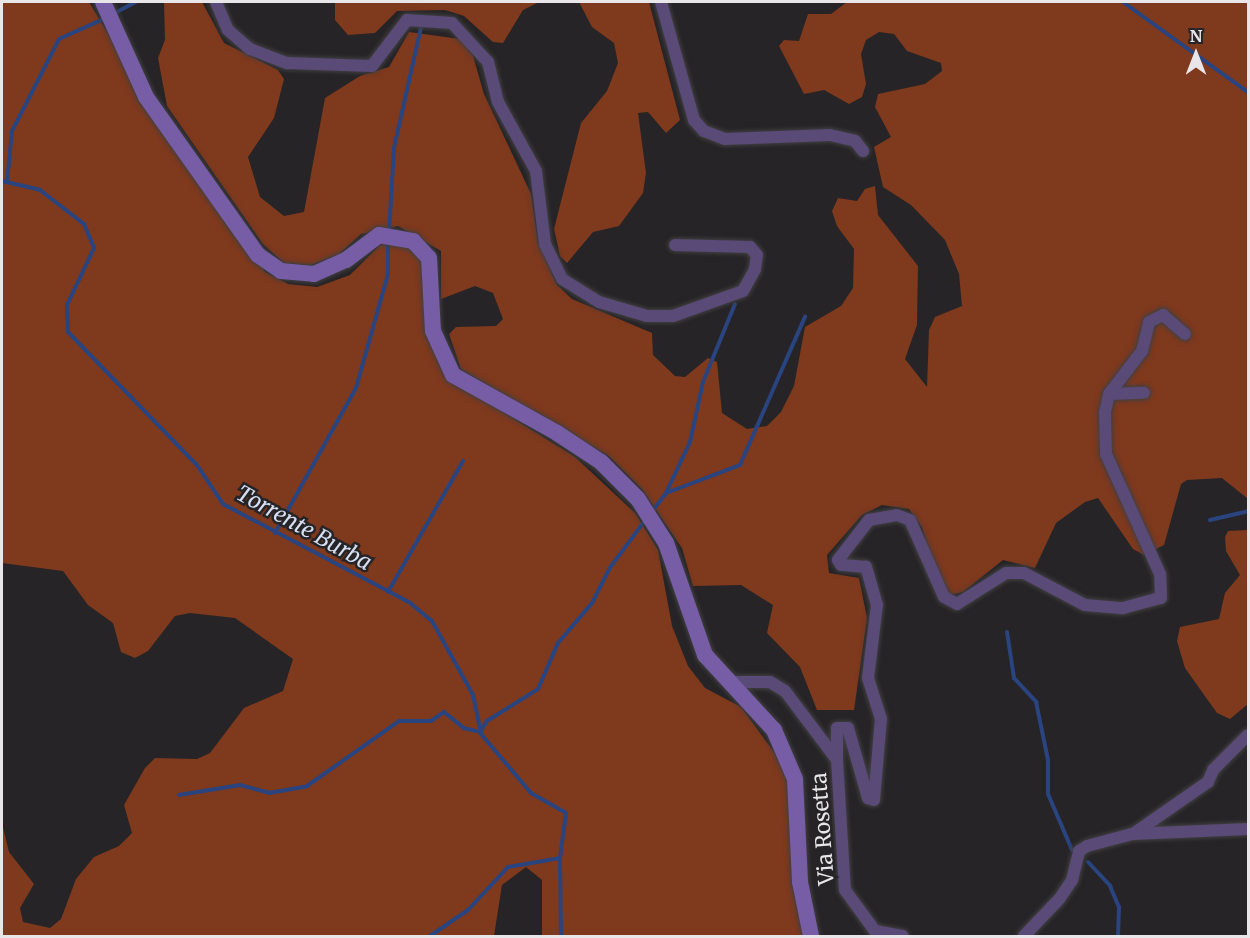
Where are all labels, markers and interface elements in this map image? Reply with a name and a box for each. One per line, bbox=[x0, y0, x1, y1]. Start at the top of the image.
north arrow bbox=[1166, 24, 1226, 84]
text: N bbox=[1190, 26, 1202, 46]
water label: Torrente Burba bbox=[232, 480, 376, 576]
street label: Via Rosetta bbox=[806, 772, 840, 886]

